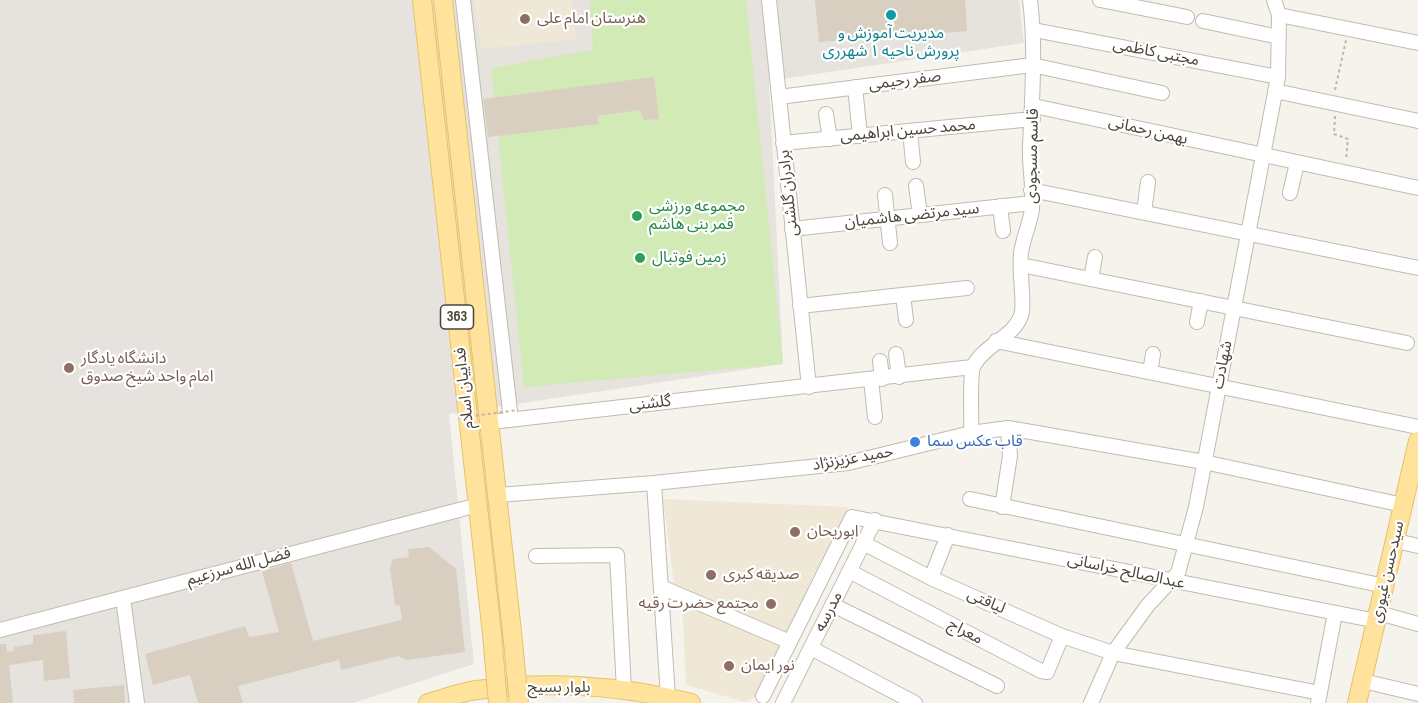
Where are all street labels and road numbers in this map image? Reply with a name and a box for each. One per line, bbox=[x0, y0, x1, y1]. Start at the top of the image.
street label: مجتبی کاظمی bbox=[1111, 35, 1201, 71]
street label: صفر رحیمی bbox=[868, 67, 942, 95]
street label: قاسم مسجودی bbox=[1023, 108, 1043, 204]
street label: بهمن رحمانی bbox=[1107, 113, 1189, 149]
street label: محمد حسین ابراهیمی bbox=[839, 116, 977, 146]
street label: برادران گلشنی bbox=[775, 149, 803, 237]
street label: سید مرتضی هاشمیان bbox=[844, 199, 980, 233]
road number: 363 bbox=[440, 305, 474, 329]
street label: شهادت bbox=[1209, 339, 1237, 391]
street label: فداییان اسلام bbox=[451, 346, 479, 430]
street label: گلشنی bbox=[628, 392, 672, 416]
street label: حمید عزیزنژاد bbox=[811, 442, 895, 476]
street label: سیدحسن غیوری bbox=[1367, 519, 1409, 625]
street label: فضل الله سرزعیم bbox=[185, 544, 293, 590]
street label: عبدالصالح خراسانی bbox=[1066, 550, 1186, 594]
street label: لیاقتی bbox=[964, 585, 1008, 619]
street label: مدرسه bbox=[811, 589, 847, 635]
street label: معراج bbox=[944, 615, 986, 649]
street label: بلوار بسیج bbox=[527, 678, 591, 698]

